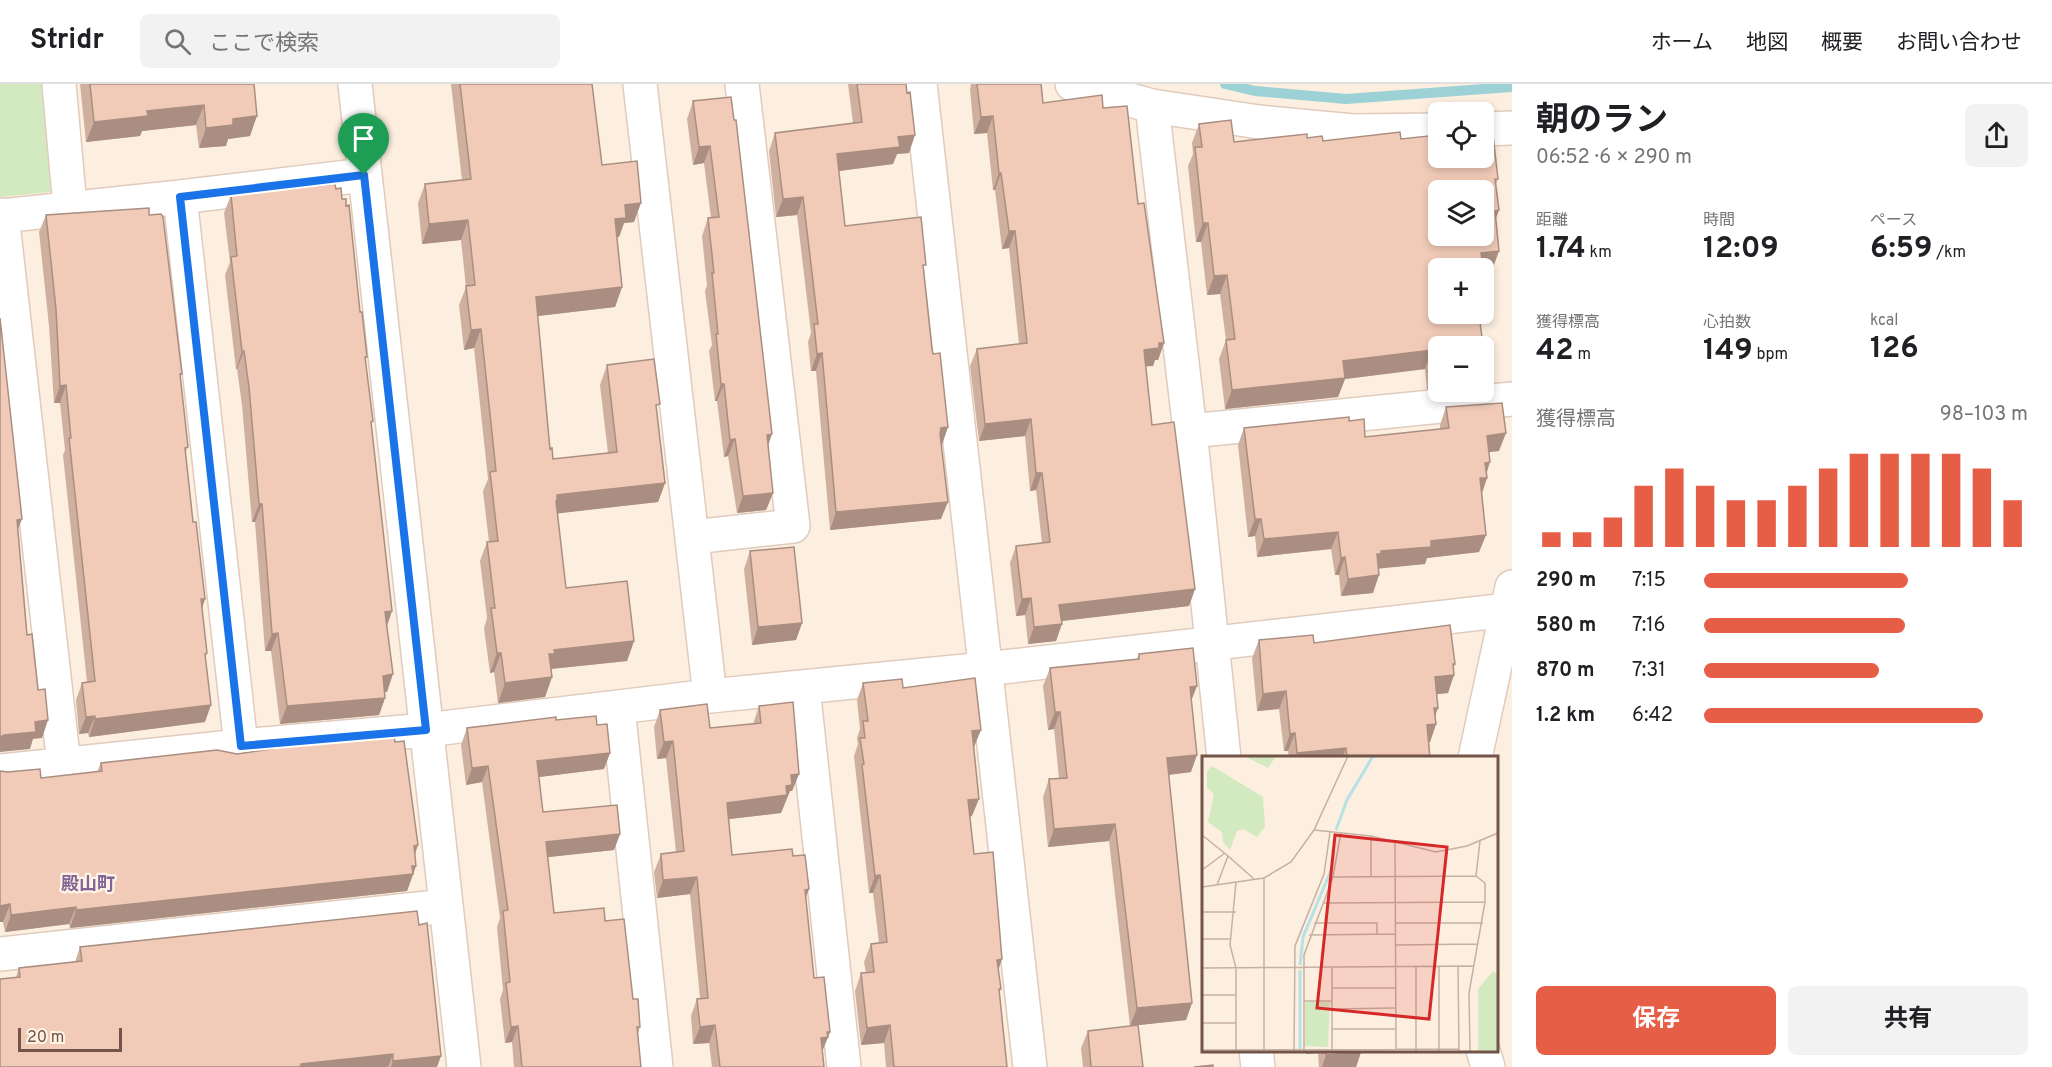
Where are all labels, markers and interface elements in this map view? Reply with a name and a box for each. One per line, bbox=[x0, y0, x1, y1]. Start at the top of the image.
search box bbox=[140, 14, 560, 68]
text: Stridr bbox=[30, 23, 104, 59]
icon: search bbox=[161, 25, 194, 58]
text: ホーム bbox=[1651, 30, 1713, 57]
text: 地図 bbox=[1746, 30, 1788, 57]
text: 概要 bbox=[1821, 30, 1863, 57]
text: お問い合わせ bbox=[1896, 30, 2022, 57]
text: ここで検索 bbox=[209, 31, 319, 58]
text: 朝のラン bbox=[1536, 101, 1668, 143]
map controls bbox=[1428, 102, 1494, 402]
button: locate bbox=[1428, 102, 1494, 168]
button: share bbox=[1965, 104, 2028, 167]
pin bbox=[338, 113, 389, 175]
icon: arrive bbox=[347, 122, 380, 155]
text: 06:52 · 6 × 290 m bbox=[1536, 145, 1692, 171]
button: layers bbox=[1428, 180, 1494, 246]
text: 距離 bbox=[1536, 211, 1568, 231]
text: 時間 bbox=[1703, 211, 1735, 231]
text: ペース bbox=[1870, 211, 1917, 231]
text: 1.74 bbox=[1536, 231, 1586, 268]
text: 12:09 bbox=[1703, 231, 1779, 268]
text: 6:59 bbox=[1870, 231, 1933, 268]
text: km bbox=[1586, 243, 1612, 263]
text: /km bbox=[1933, 243, 1966, 263]
button: + bbox=[1428, 258, 1494, 324]
text: kcal bbox=[1870, 311, 1898, 331]
text: 獲得標高 bbox=[1536, 313, 1600, 333]
text: 心拍数 bbox=[1703, 313, 1751, 333]
text: 126 bbox=[1870, 331, 1919, 368]
text: 42 bbox=[1536, 333, 1574, 370]
text: 149 bbox=[1703, 333, 1753, 370]
button: − bbox=[1428, 336, 1494, 402]
text: m bbox=[1574, 345, 1591, 365]
text: bpm bbox=[1753, 345, 1788, 365]
text: 98–103 m bbox=[1940, 402, 2028, 428]
text: 獲得標高 bbox=[1536, 407, 1616, 433]
text: 290 m bbox=[1536, 568, 1596, 594]
text: 7:15 bbox=[1632, 568, 1666, 594]
text: 580 m bbox=[1536, 613, 1596, 639]
text: 7:16 bbox=[1632, 613, 1666, 639]
text: 870 m bbox=[1536, 658, 1595, 684]
text: 7:31 bbox=[1632, 658, 1666, 684]
text: 1.2 km bbox=[1536, 703, 1595, 729]
text: 6:42 bbox=[1632, 703, 1673, 729]
inset map bbox=[1202, 756, 1497, 1052]
district label: 殿山町 bbox=[61, 874, 115, 897]
button: 保存 bbox=[1536, 986, 1776, 1055]
button: 共有 bbox=[1788, 986, 2028, 1055]
scale bar bbox=[18, 1025, 122, 1052]
text: 20 m bbox=[27, 1028, 64, 1048]

